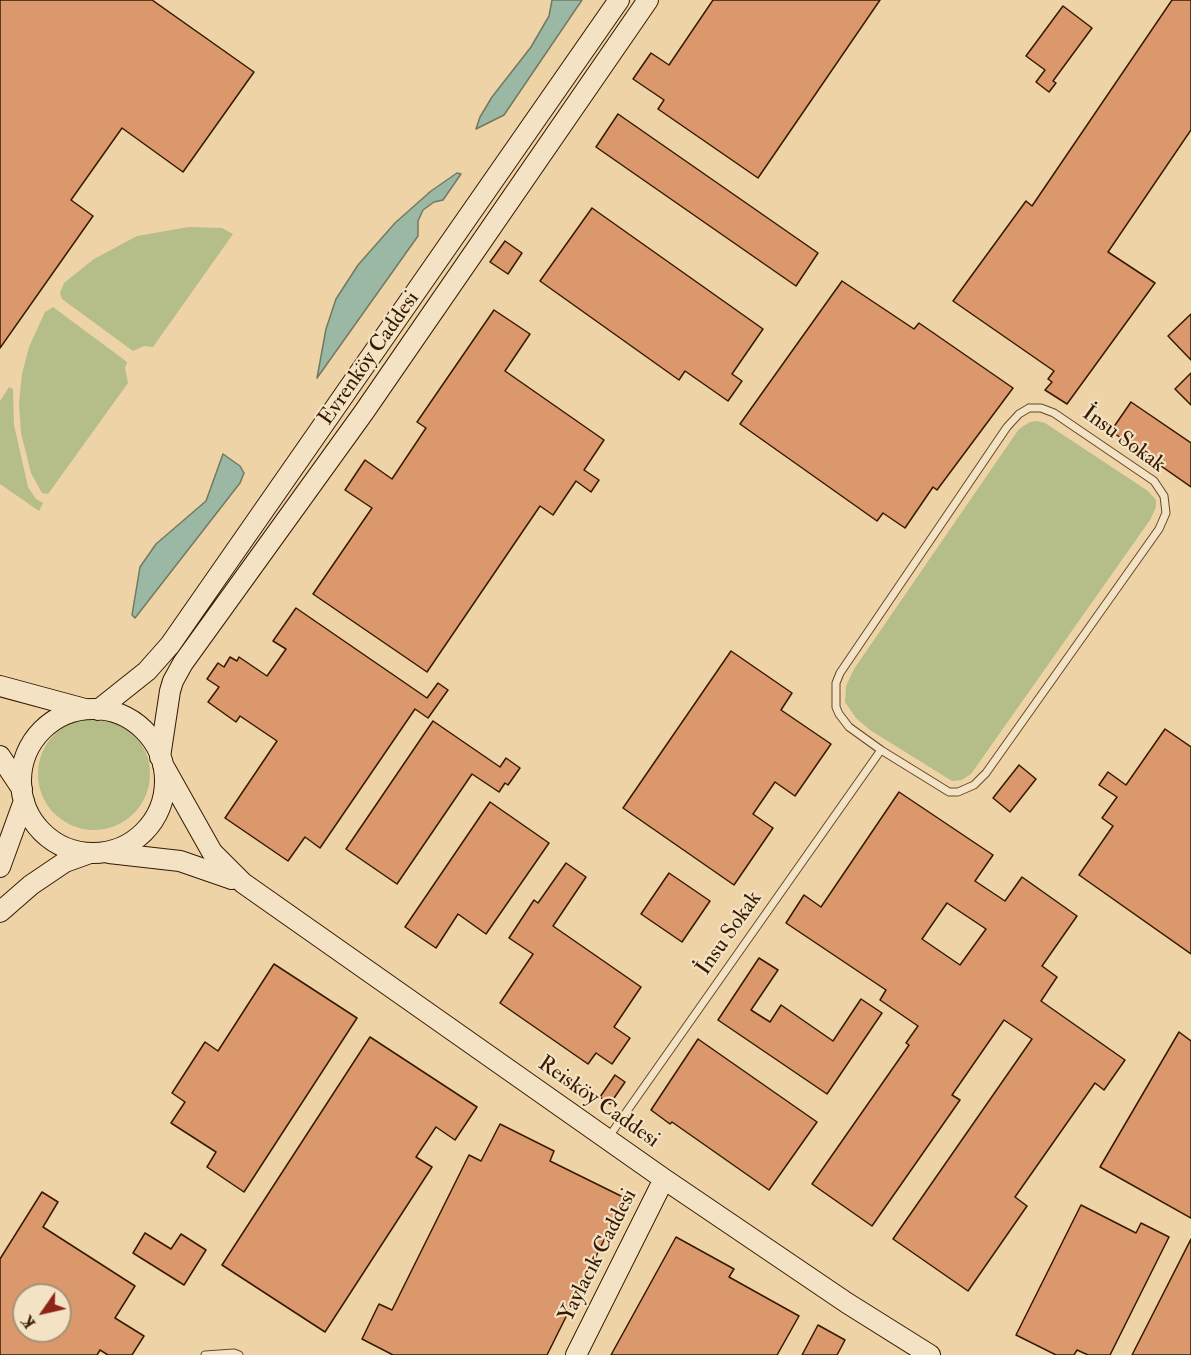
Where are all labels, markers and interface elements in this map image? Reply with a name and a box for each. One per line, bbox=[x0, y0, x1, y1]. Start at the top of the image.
street label: Evrenköy Caddesi bbox=[314, 287, 426, 431]
street label: İnsu Sokak bbox=[1076, 401, 1170, 479]
street label: İnsu Sokak bbox=[692, 887, 768, 981]
street label: Reisköy Caddesi bbox=[532, 1051, 664, 1155]
street label: Yaylacık Caddesi bbox=[554, 1185, 644, 1327]
north arrow bbox=[12, 1283, 72, 1343]
text: K bbox=[17, 1312, 40, 1332]

